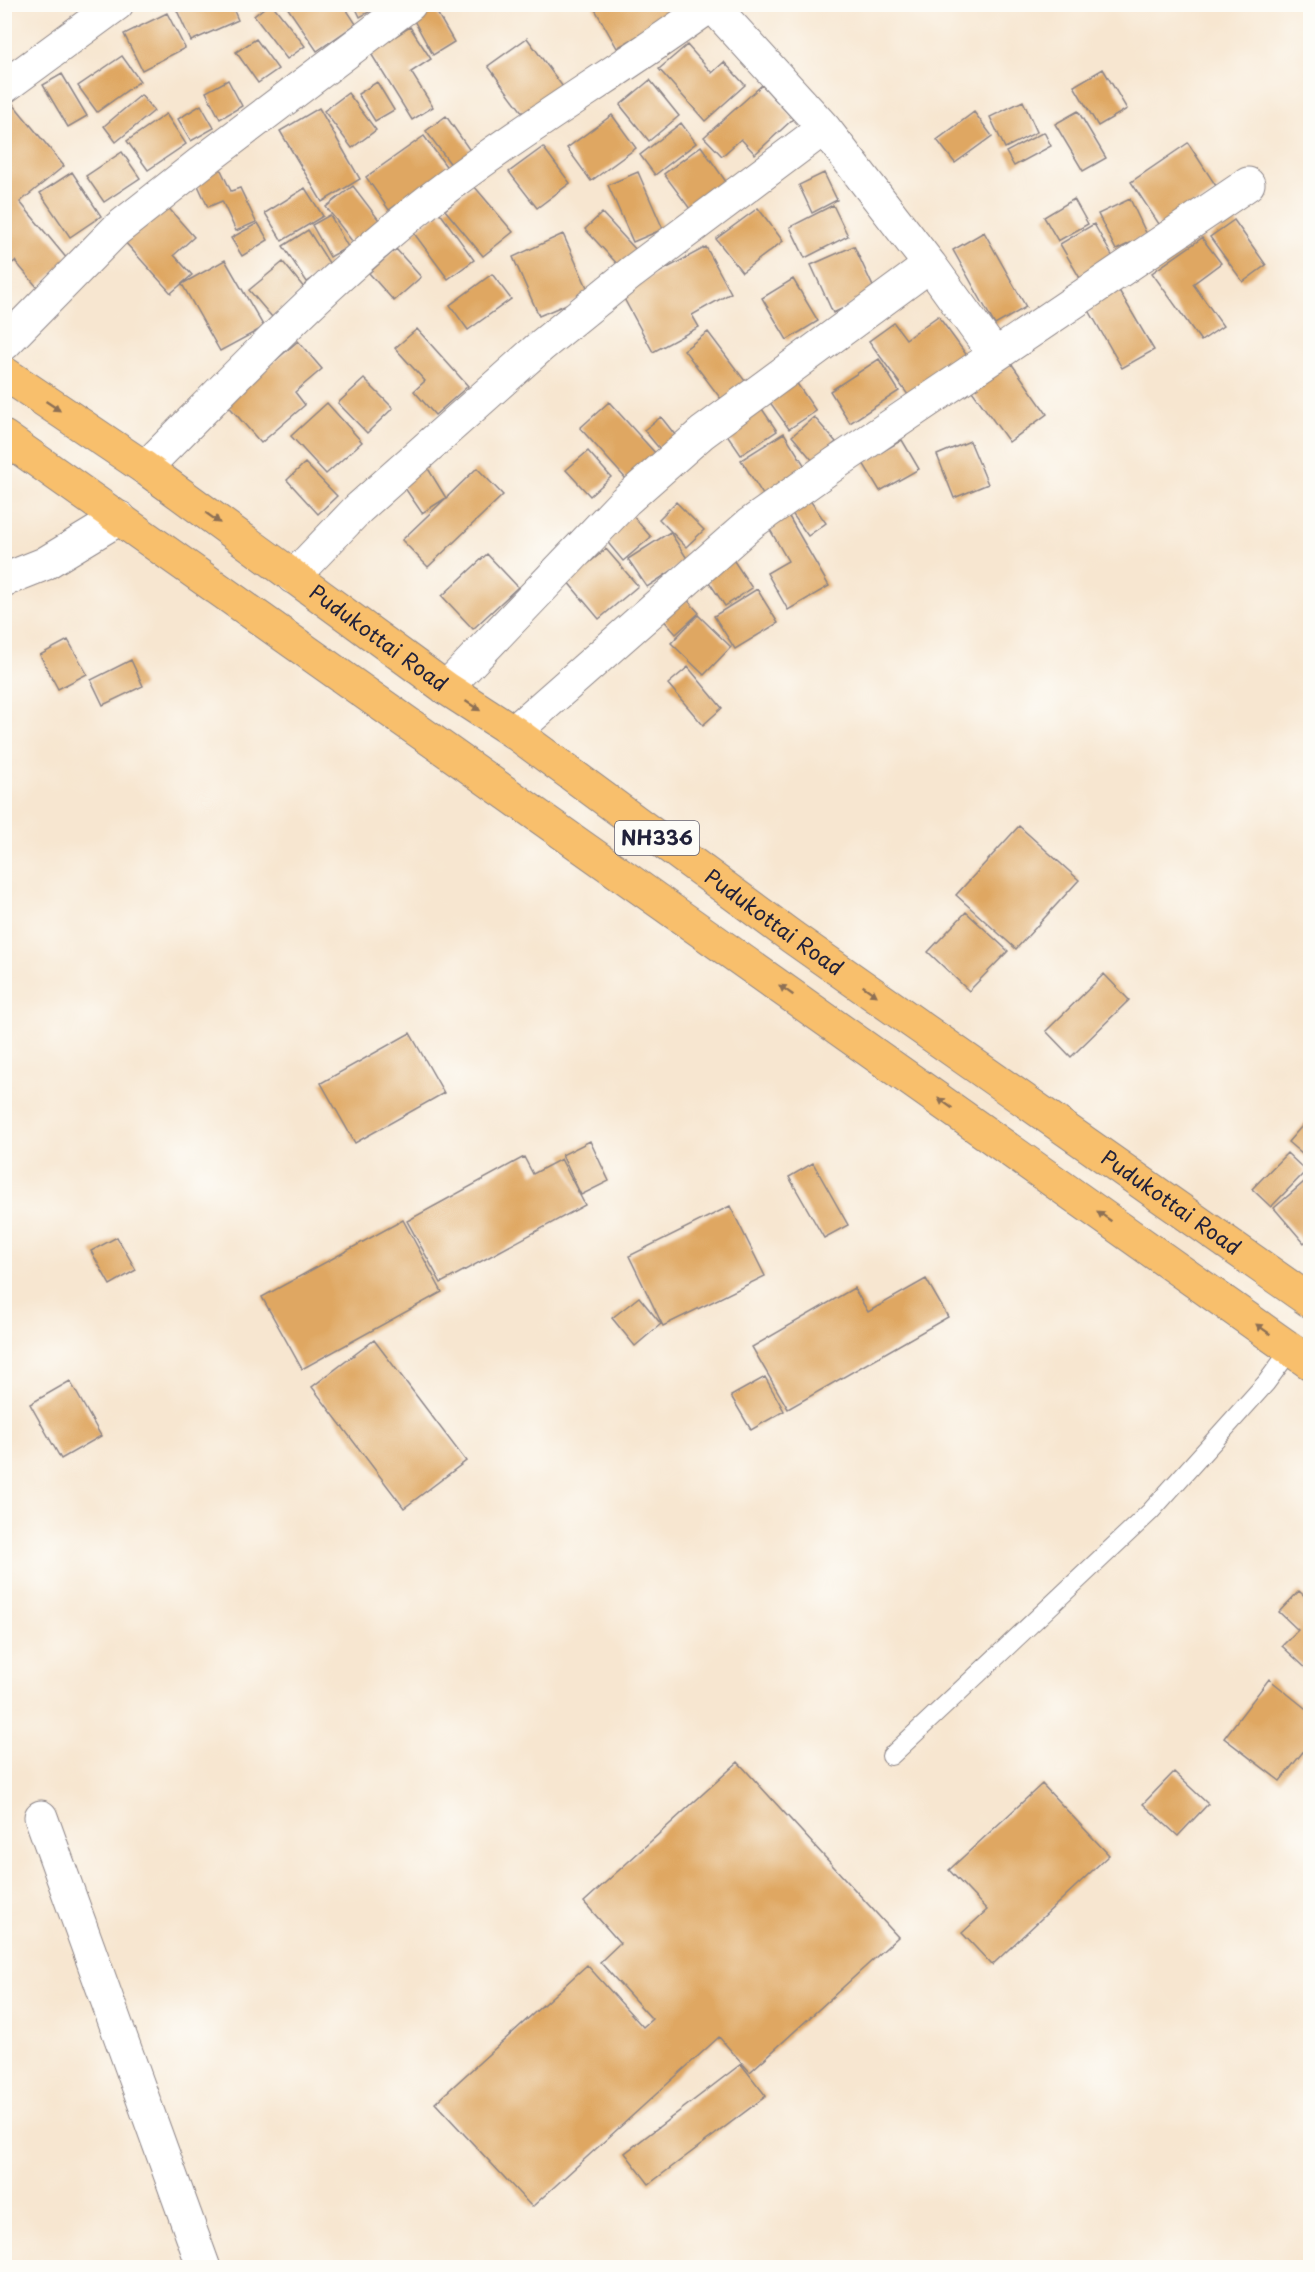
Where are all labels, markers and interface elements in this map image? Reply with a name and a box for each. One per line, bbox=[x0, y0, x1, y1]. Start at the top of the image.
one-way arrow bbox=[45, 400, 61, 411]
one-way arrow bbox=[204, 512, 220, 524]
street label: Pudukottai Road bbox=[303, 575, 456, 698]
one-way arrow bbox=[465, 700, 481, 711]
road number: NH336 bbox=[615, 821, 699, 855]
street label: Pudukottai Road bbox=[699, 860, 851, 982]
one-way arrow bbox=[778, 984, 794, 996]
one-way arrow bbox=[861, 985, 877, 997]
one-way arrow bbox=[937, 1097, 953, 1109]
street label: Pudukottai Road bbox=[1095, 1141, 1248, 1262]
one-way arrow bbox=[1096, 1210, 1112, 1222]
one-way arrow bbox=[1255, 1323, 1271, 1335]

